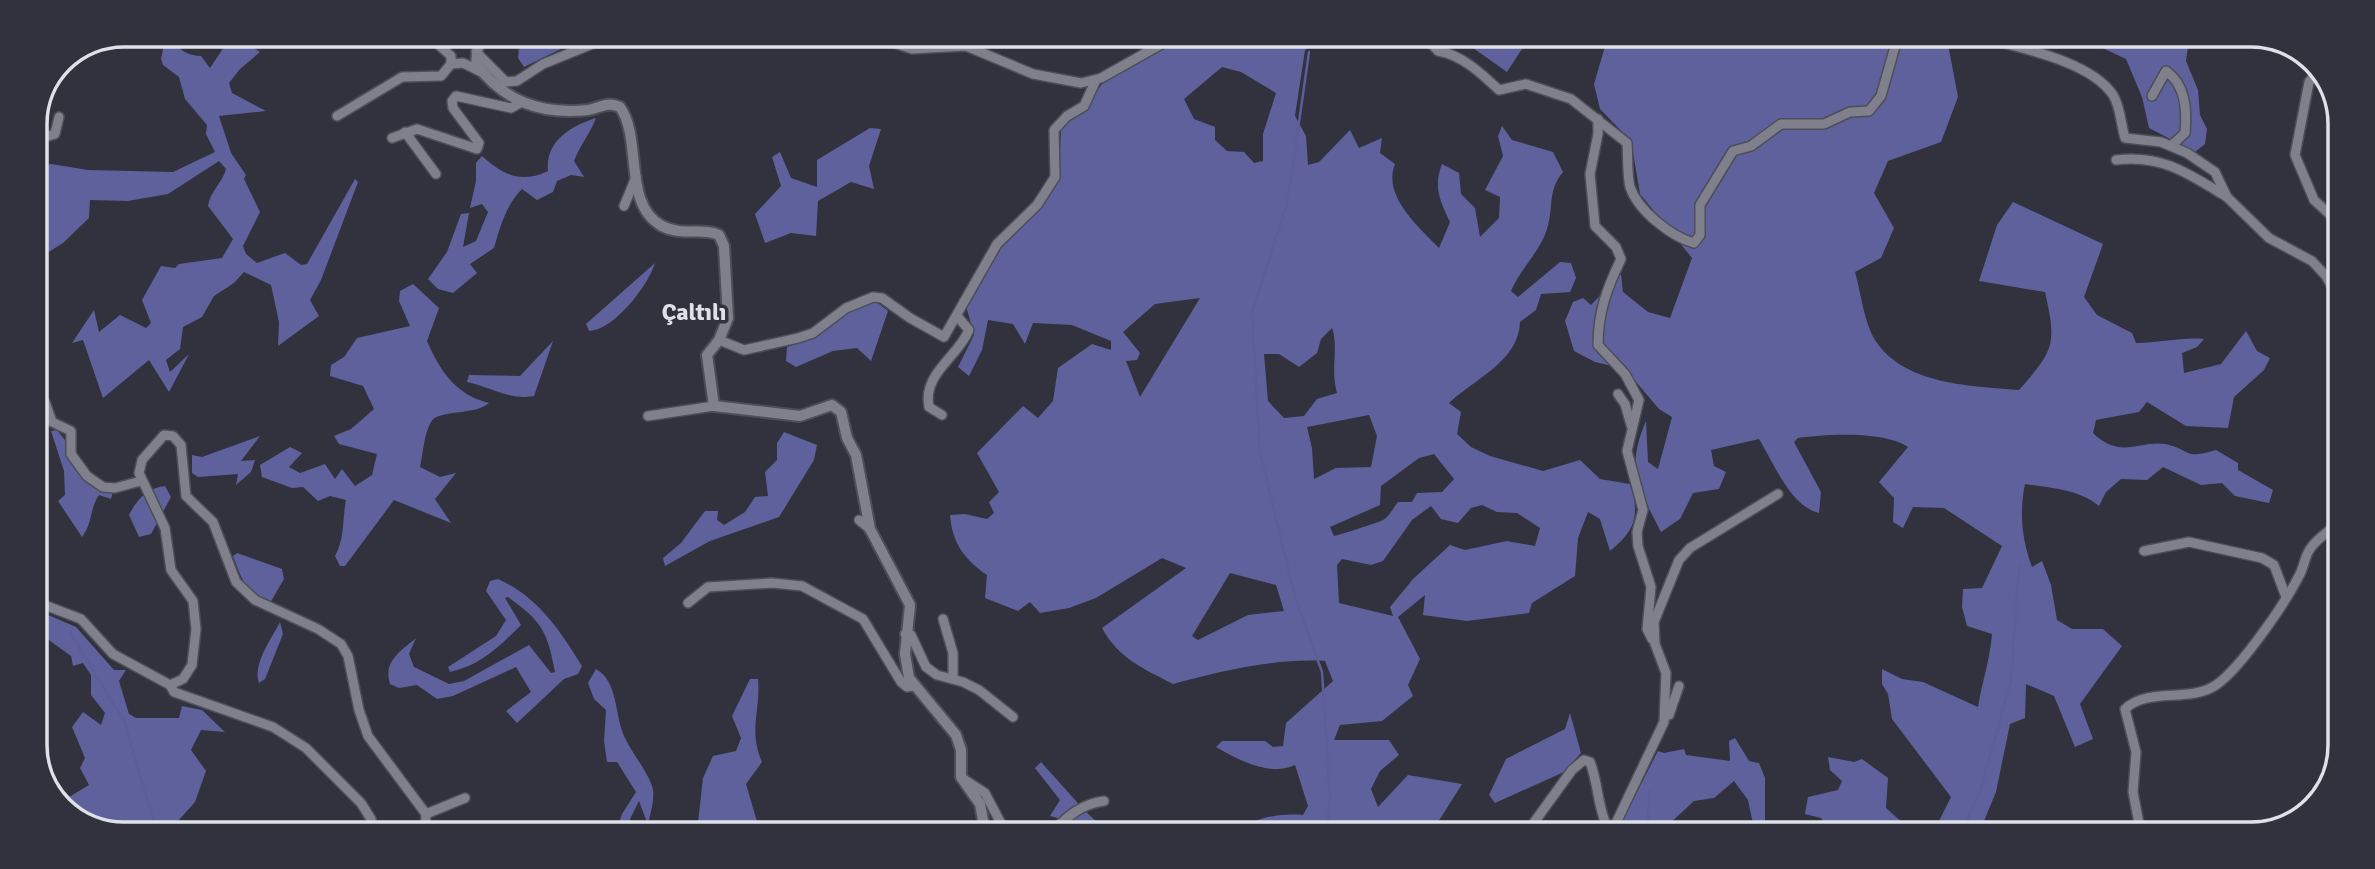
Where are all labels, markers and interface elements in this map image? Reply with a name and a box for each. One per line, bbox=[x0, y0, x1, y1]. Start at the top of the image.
district label: Çaltılı bbox=[662, 297, 726, 327]

